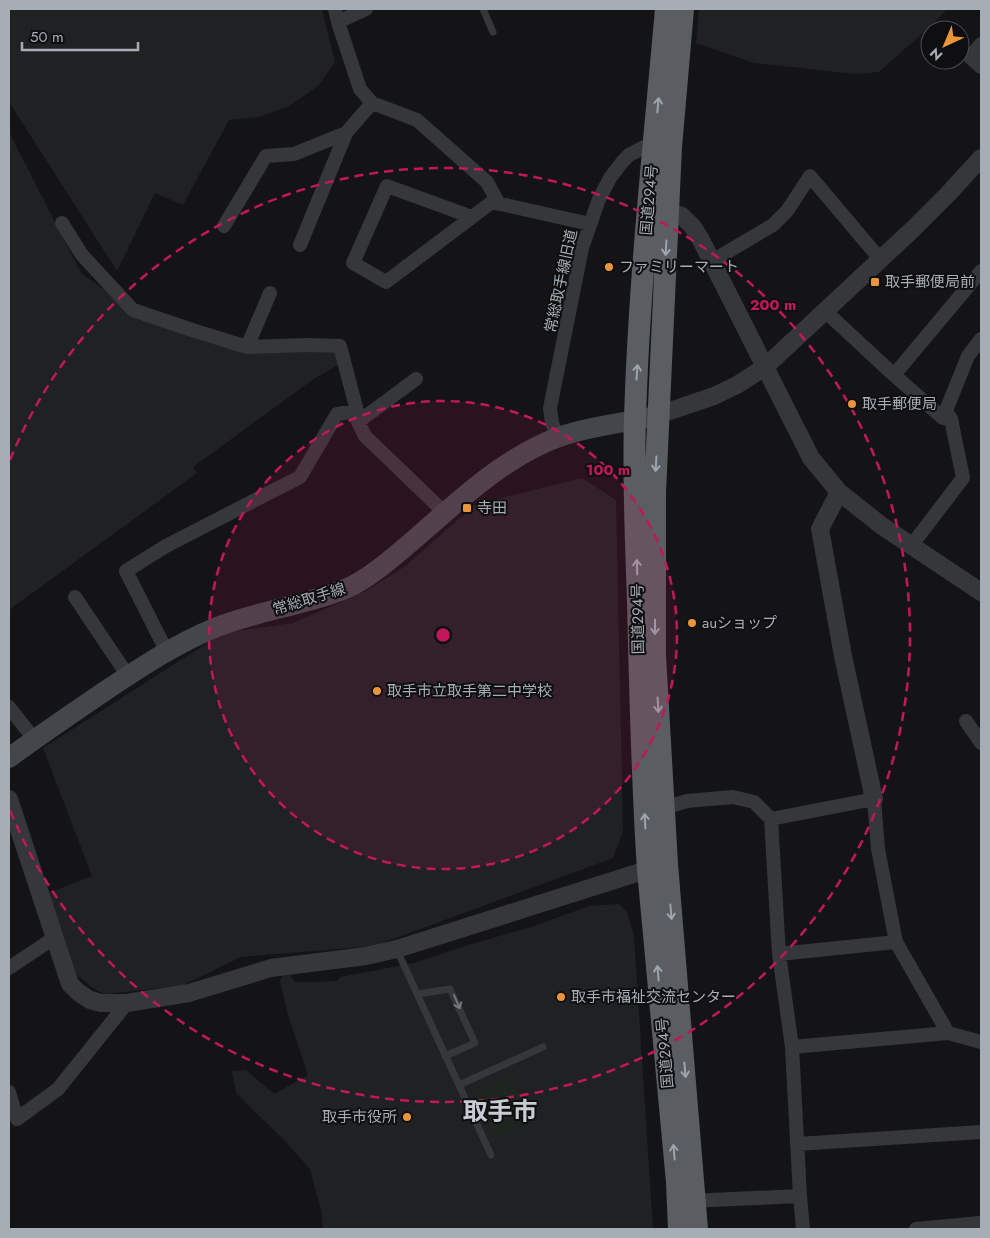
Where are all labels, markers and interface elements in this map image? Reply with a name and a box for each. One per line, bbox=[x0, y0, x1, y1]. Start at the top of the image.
scale bar bbox=[22, 20, 139, 52]
north arrow bbox=[920, 20, 970, 70]
text: 50 m bbox=[30, 26, 64, 48]
text: N bbox=[925, 43, 947, 65]
one-way arrow bbox=[653, 97, 663, 113]
street label: 国道294号 bbox=[635, 164, 663, 236]
street label: 常総取手線旧道 bbox=[539, 227, 583, 335]
one-way arrow bbox=[662, 240, 671, 256]
place label: ファミリーマート bbox=[619, 256, 739, 278]
marker: ファミリーマート bbox=[603, 261, 615, 273]
place label: 取手郵便局前 bbox=[885, 271, 975, 293]
marker: 取手郵便局前 bbox=[869, 276, 881, 288]
text: 200 m bbox=[750, 294, 796, 316]
one-way arrow bbox=[632, 364, 641, 380]
place label: 取手郵便局 bbox=[862, 393, 937, 415]
marker: 取手郵便局 bbox=[846, 398, 858, 410]
one-way arrow bbox=[652, 456, 661, 472]
text: 100 m bbox=[586, 459, 630, 481]
place label: 寺田 bbox=[477, 497, 507, 519]
marker: 寺田 bbox=[461, 502, 473, 514]
one-way arrow bbox=[632, 559, 641, 575]
street label: 常総取手線 bbox=[270, 578, 348, 620]
street label: 国道294号 bbox=[626, 583, 650, 655]
place label: auショップ bbox=[702, 612, 777, 634]
marker: auショップ bbox=[686, 617, 698, 629]
one-way arrow bbox=[650, 618, 660, 634]
centre of rings bbox=[434, 626, 452, 644]
place label: 取手市立取手第二中学校 bbox=[387, 680, 552, 702]
marker: 取手市立取手第二中学校 bbox=[371, 685, 383, 697]
one-way arrow bbox=[653, 696, 662, 712]
one-way arrow bbox=[641, 813, 650, 829]
one-way arrow bbox=[666, 904, 676, 920]
one-way arrow bbox=[653, 965, 662, 981]
place label: 取手市福祉交流センター bbox=[571, 986, 736, 1008]
marker: 取手市福祉交流センター bbox=[555, 991, 567, 1003]
one-way arrow bbox=[452, 994, 462, 1009]
street label: 国道294号 bbox=[651, 1017, 679, 1089]
one-way arrow bbox=[680, 1062, 689, 1078]
district label: 取手市 bbox=[462, 1093, 538, 1129]
place label: 取手市役所 bbox=[322, 1106, 397, 1128]
marker: 取手市役所 bbox=[401, 1111, 413, 1123]
one-way arrow bbox=[669, 1145, 679, 1161]

